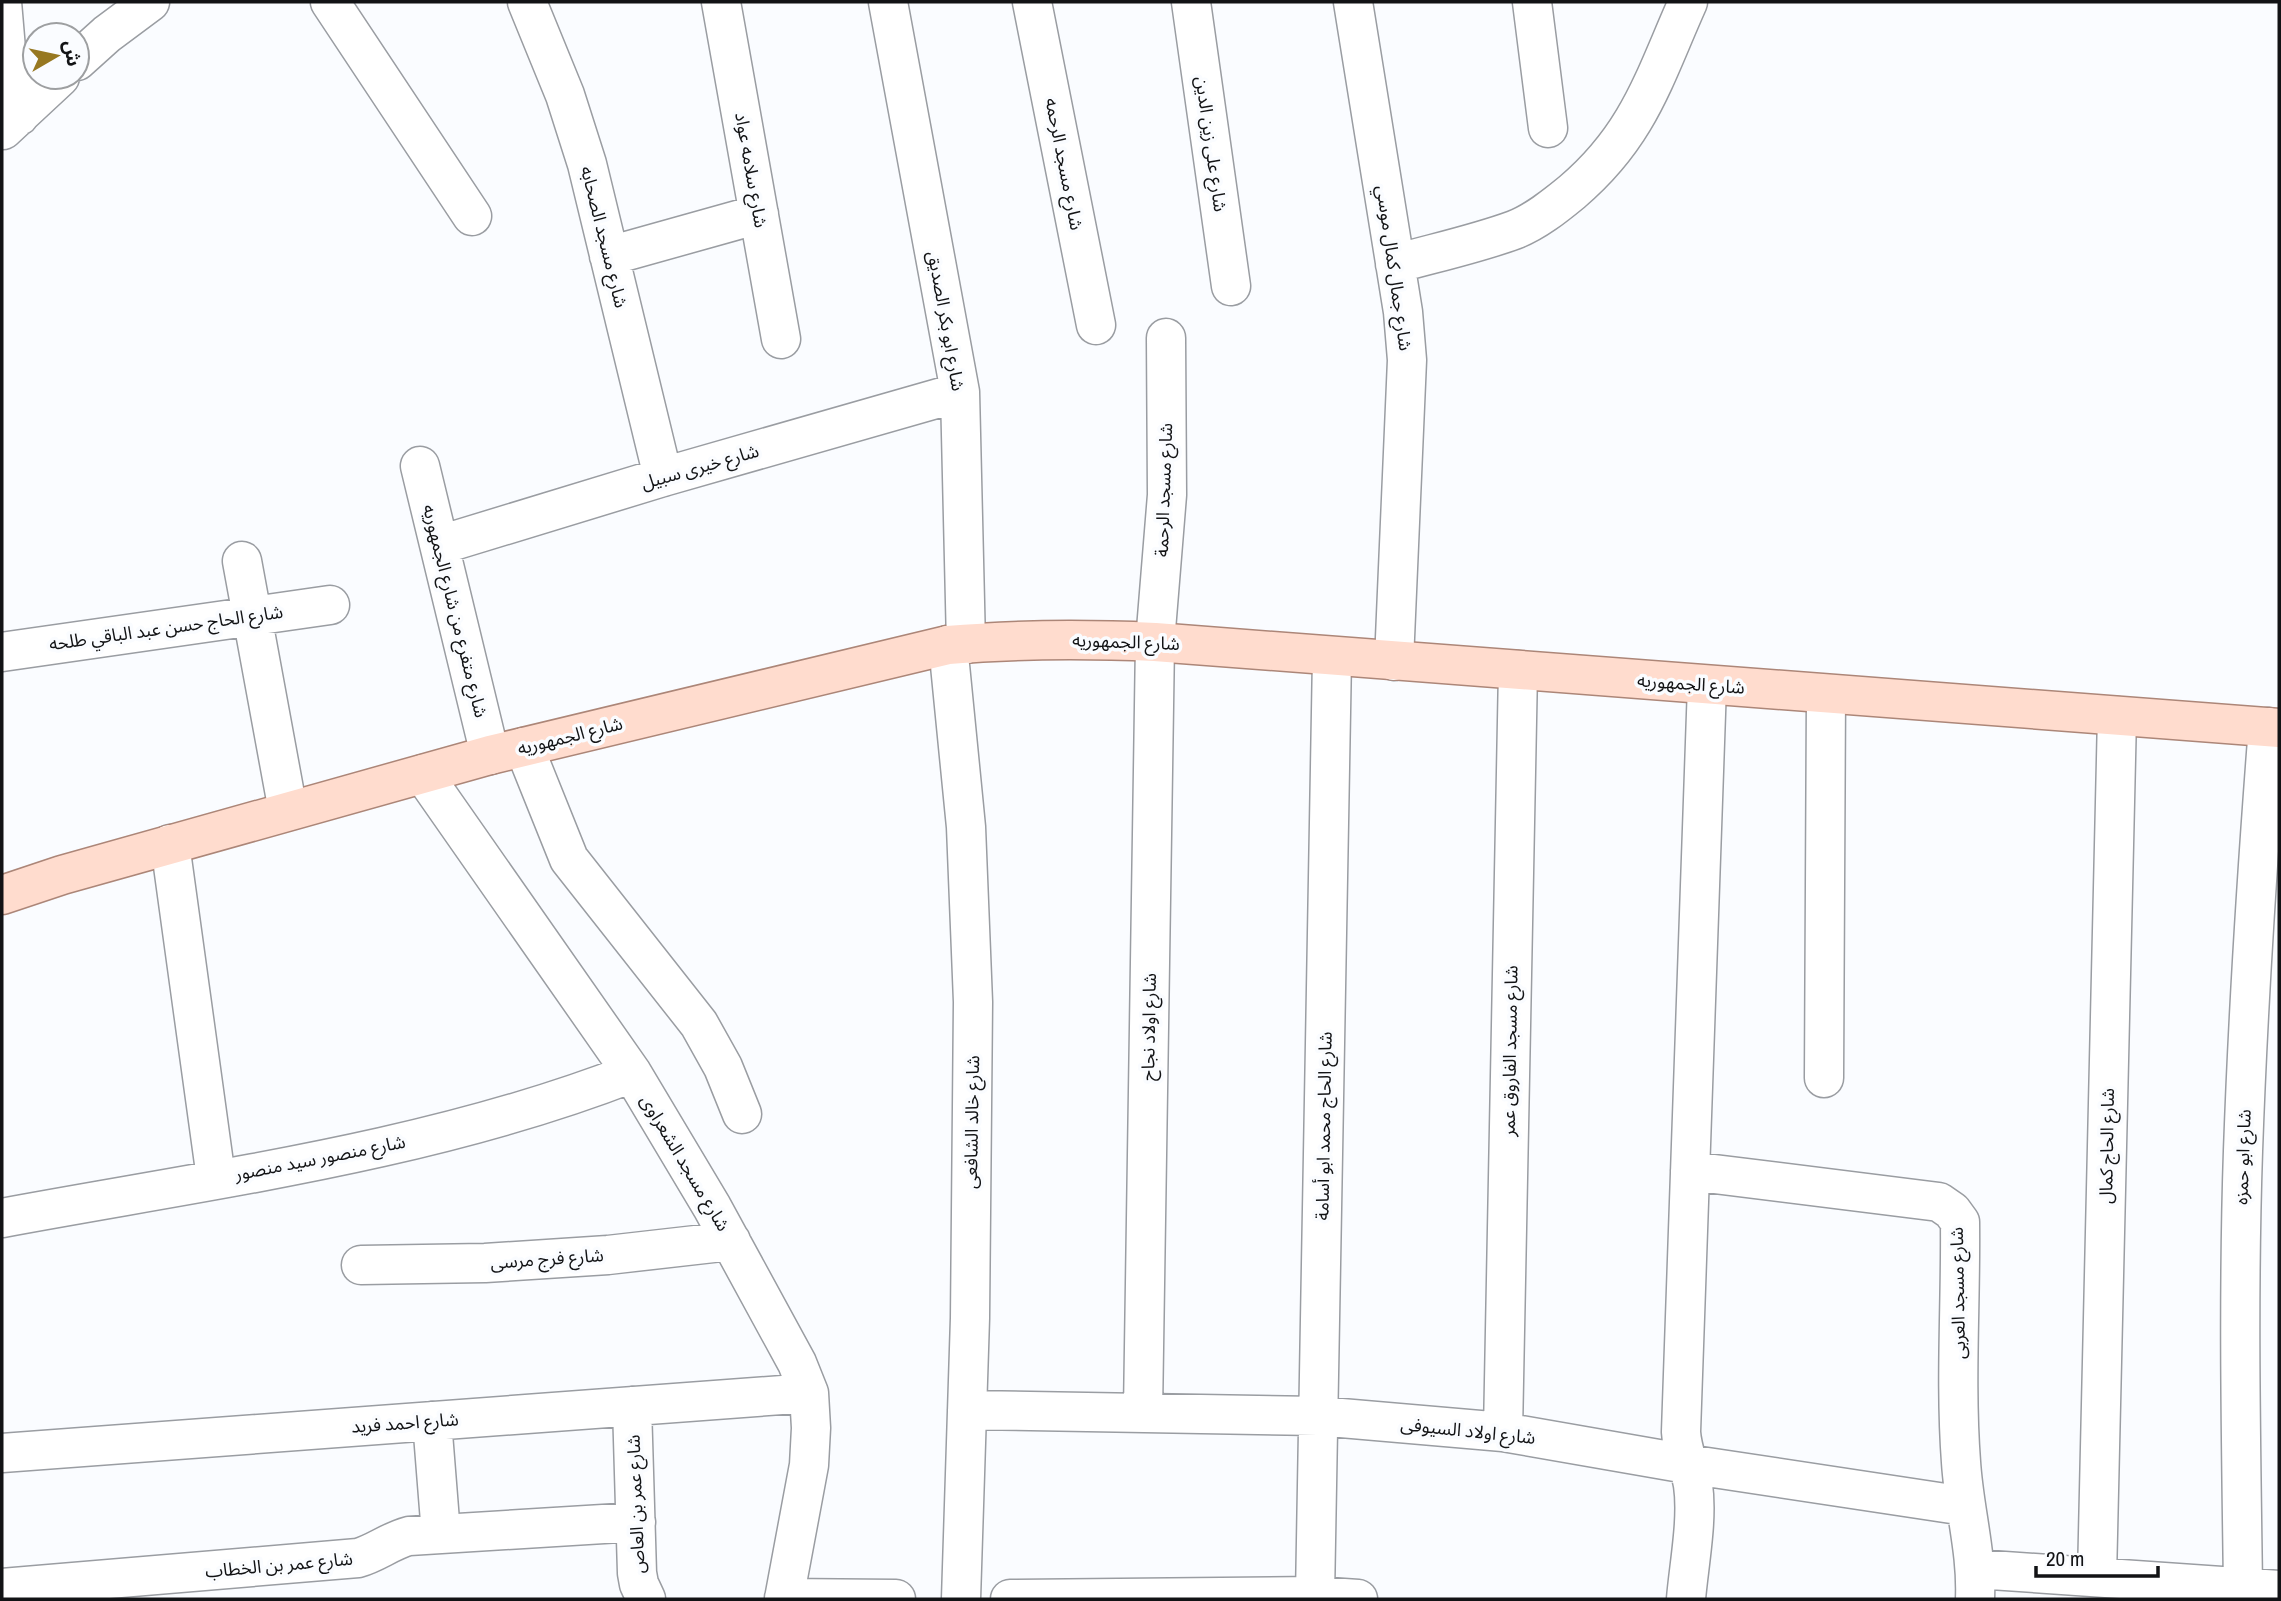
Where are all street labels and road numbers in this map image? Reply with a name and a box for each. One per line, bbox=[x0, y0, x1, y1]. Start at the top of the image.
street label: شارع على زين الدين bbox=[1188, 74, 1233, 214]
street label: شارع مسجد الرحمه bbox=[1037, 96, 1090, 233]
street label: شارع سلامه عواد bbox=[727, 110, 774, 230]
street label: شارع مسجد الصحابه bbox=[573, 163, 634, 311]
street label: شارع جمال كمال موسي bbox=[1369, 183, 1418, 353]
street label: شارع ابو بكر الصديق bbox=[920, 249, 971, 393]
street label: شارع مسجد الرحمة bbox=[1149, 422, 1180, 558]
street label: شارع خيرى سبيل bbox=[638, 438, 762, 497]
street label: شارع متفرع من شارع الجمهوريه bbox=[415, 502, 494, 721]
street label: شارع الحاج حسن عبد الباقي طلحه bbox=[47, 599, 285, 658]
street label: شارع الجمهوريه bbox=[1072, 627, 1180, 658]
street label: شارع الجمهوريه bbox=[1636, 667, 1746, 702]
street label: شارع الجمهوريه bbox=[515, 710, 626, 763]
street label: شارع مسجد الفاروق عمر bbox=[1495, 965, 1525, 1138]
street label: شارع اولاد نجاح bbox=[1135, 973, 1164, 1081]
street label: شارع الحاج محمد ابو أسامة bbox=[1309, 1031, 1340, 1221]
street label: شارع خالد الشافعى bbox=[958, 1055, 987, 1189]
street label: شارع الحاج كمال bbox=[2093, 1088, 2122, 1204]
street label: شارع مسجد الشعراوى bbox=[633, 1090, 736, 1237]
street label: شارع ابو حمزه bbox=[2228, 1109, 2259, 1205]
street label: شارع منصور سيد منصور bbox=[231, 1129, 408, 1188]
street label: شارع مسجد العربى bbox=[1944, 1227, 1973, 1359]
street label: شارع فرج مرسى bbox=[490, 1242, 605, 1277]
street label: شارع احمد فريد bbox=[350, 1406, 460, 1441]
street label: شارع اولاد السيوفى bbox=[1399, 1411, 1537, 1452]
street label: شارع عمر بن العاص bbox=[621, 1434, 652, 1574]
street label: شارع عمر بن الخطاب bbox=[204, 1546, 354, 1585]

